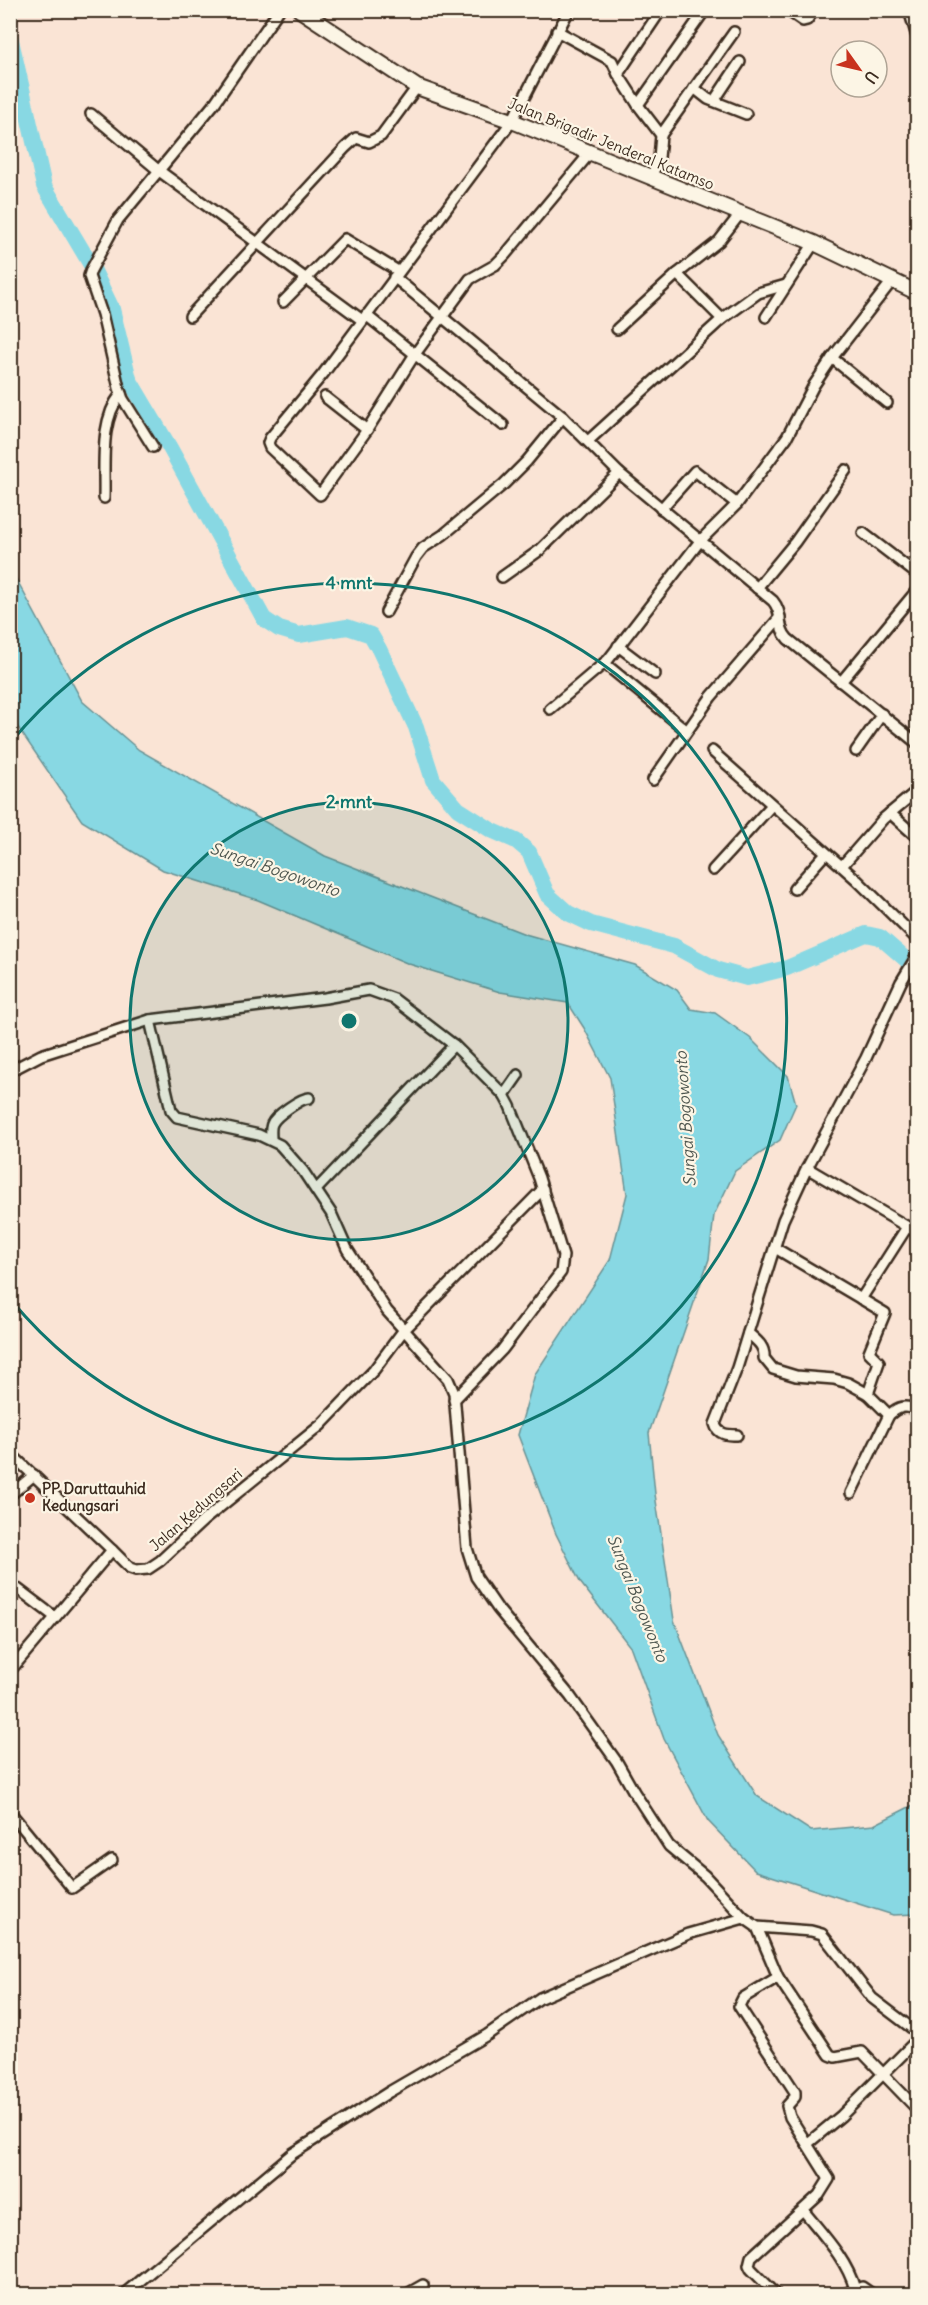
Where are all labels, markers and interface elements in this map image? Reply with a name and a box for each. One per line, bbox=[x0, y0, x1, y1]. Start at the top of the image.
north arrow bbox=[829, 39, 889, 99]
text: U bbox=[860, 67, 883, 88]
street label: Jalan Brigadir Jenderal Katamso bbox=[505, 93, 717, 194]
text: 4 mnt bbox=[326, 571, 373, 594]
text: 2 mnt bbox=[326, 790, 373, 813]
water label: Sungai Bogowonto bbox=[208, 837, 343, 901]
centre of rings bbox=[339, 1011, 359, 1031]
water label: Sungai Bogowonto bbox=[670, 1050, 700, 1187]
street label: Jalan Kedungsari bbox=[145, 1464, 246, 1555]
place label: PP Daruttauhid Kedungsari bbox=[42, 1479, 146, 1516]
marker: PP Daruttauhid Kedungsari bbox=[23, 1491, 37, 1505]
water label: Sungai Bogowonto bbox=[603, 1531, 673, 1665]

